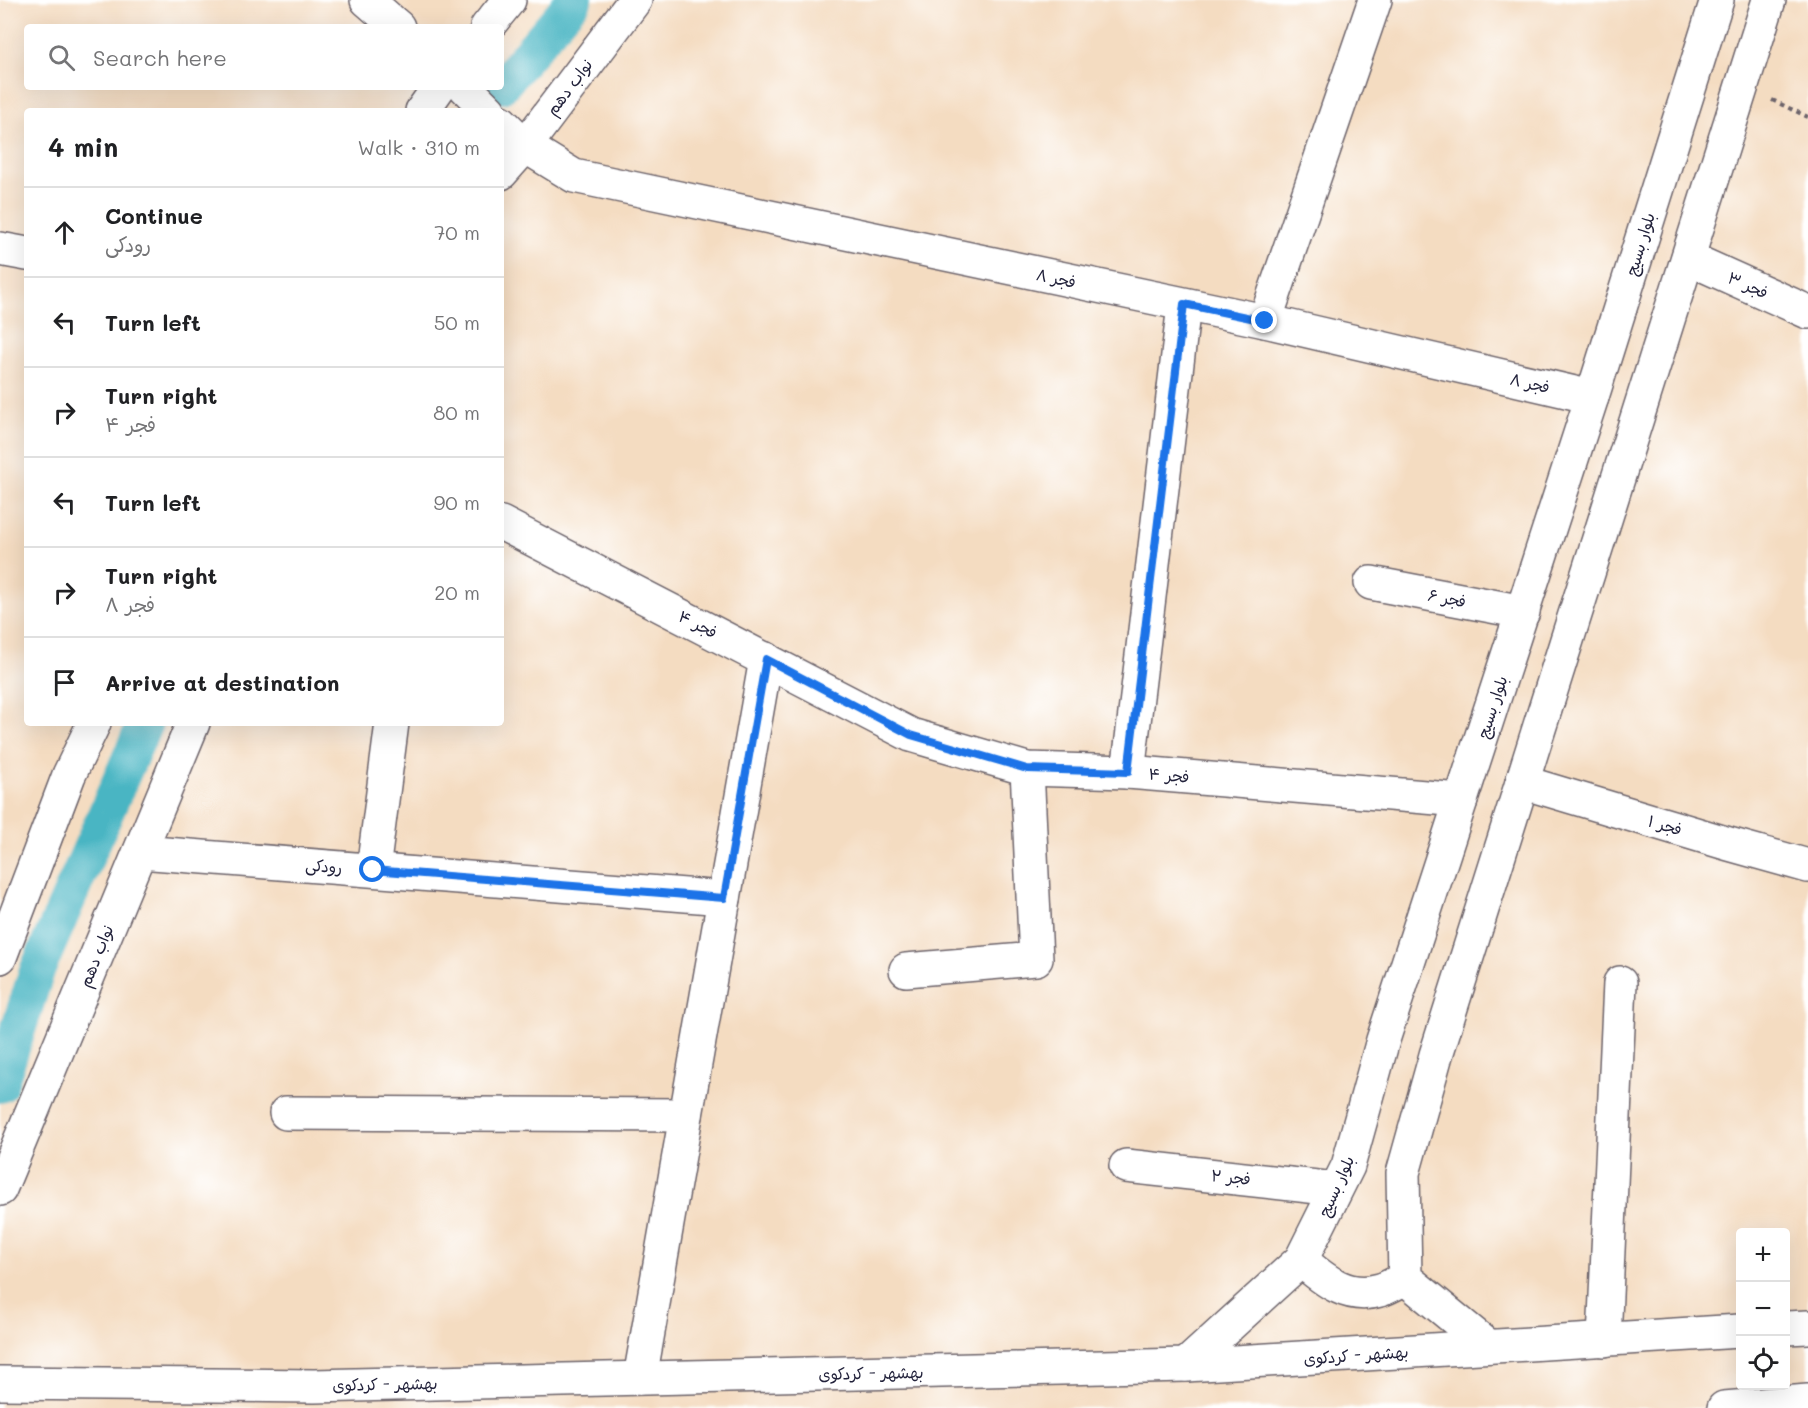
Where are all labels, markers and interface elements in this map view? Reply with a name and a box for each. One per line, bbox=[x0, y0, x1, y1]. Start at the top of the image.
search box bbox=[24, 24, 504, 90]
icon: search bbox=[45, 41, 78, 74]
text: Search here bbox=[93, 43, 227, 72]
street label: نواب دهم bbox=[541, 54, 599, 121]
text: 4 min bbox=[48, 130, 118, 164]
text: Walk · 310 m bbox=[357, 134, 480, 160]
text: Continue bbox=[105, 201, 203, 230]
street label: بلوار بسیج bbox=[1620, 210, 1660, 278]
icon: ahead bbox=[48, 216, 81, 249]
text: 70 m bbox=[434, 219, 480, 245]
text: رودکی bbox=[105, 231, 151, 257]
street label: فجر ۸ bbox=[1034, 263, 1078, 292]
street label: فجر ۳ bbox=[1725, 266, 1772, 303]
icon: left bbox=[48, 306, 81, 339]
route end bbox=[1251, 307, 1277, 333]
text: Turn left bbox=[105, 308, 201, 337]
text: 50 m bbox=[434, 309, 480, 335]
street label: فجر ۸ bbox=[1508, 368, 1552, 397]
text: Turn right bbox=[105, 381, 217, 410]
icon: right bbox=[48, 396, 81, 429]
text: 80 m bbox=[433, 399, 480, 425]
text: فجر ۴ bbox=[105, 411, 156, 437]
icon: left bbox=[48, 486, 81, 519]
text: Turn left bbox=[105, 488, 201, 517]
text: 90 m bbox=[434, 489, 480, 515]
text: Turn right bbox=[105, 561, 217, 590]
icon: right bbox=[48, 576, 81, 609]
text: 20 m bbox=[434, 579, 480, 605]
street label: فجر ۶ bbox=[1426, 584, 1468, 612]
text: فجر ۸ bbox=[105, 591, 155, 617]
street label: فجر ۴ bbox=[675, 605, 721, 642]
icon: arrive bbox=[48, 666, 81, 699]
text: Arrive at destination bbox=[105, 668, 340, 697]
street label: بلوار بسیج bbox=[1472, 673, 1512, 741]
street label: فجر ۴ bbox=[1148, 762, 1190, 787]
street label: فجر ۱ bbox=[1645, 809, 1685, 840]
street label: رودکی bbox=[305, 853, 343, 879]
route start bbox=[359, 856, 385, 882]
street label: نواب دهم bbox=[74, 922, 120, 991]
street label: بلوار بسیج bbox=[1313, 1152, 1359, 1220]
street label: فجر ۲ bbox=[1210, 1164, 1252, 1189]
map controls bbox=[1736, 1228, 1790, 1390]
button: + bbox=[1736, 1228, 1790, 1282]
button: − bbox=[1736, 1282, 1790, 1336]
button: locate bbox=[1736, 1336, 1790, 1390]
street label: بهشهر - کردکوی bbox=[1303, 1340, 1409, 1370]
street label: بهشهر - کردکوی bbox=[818, 1361, 924, 1385]
street label: بهشهر - کردکوی bbox=[332, 1372, 438, 1396]

